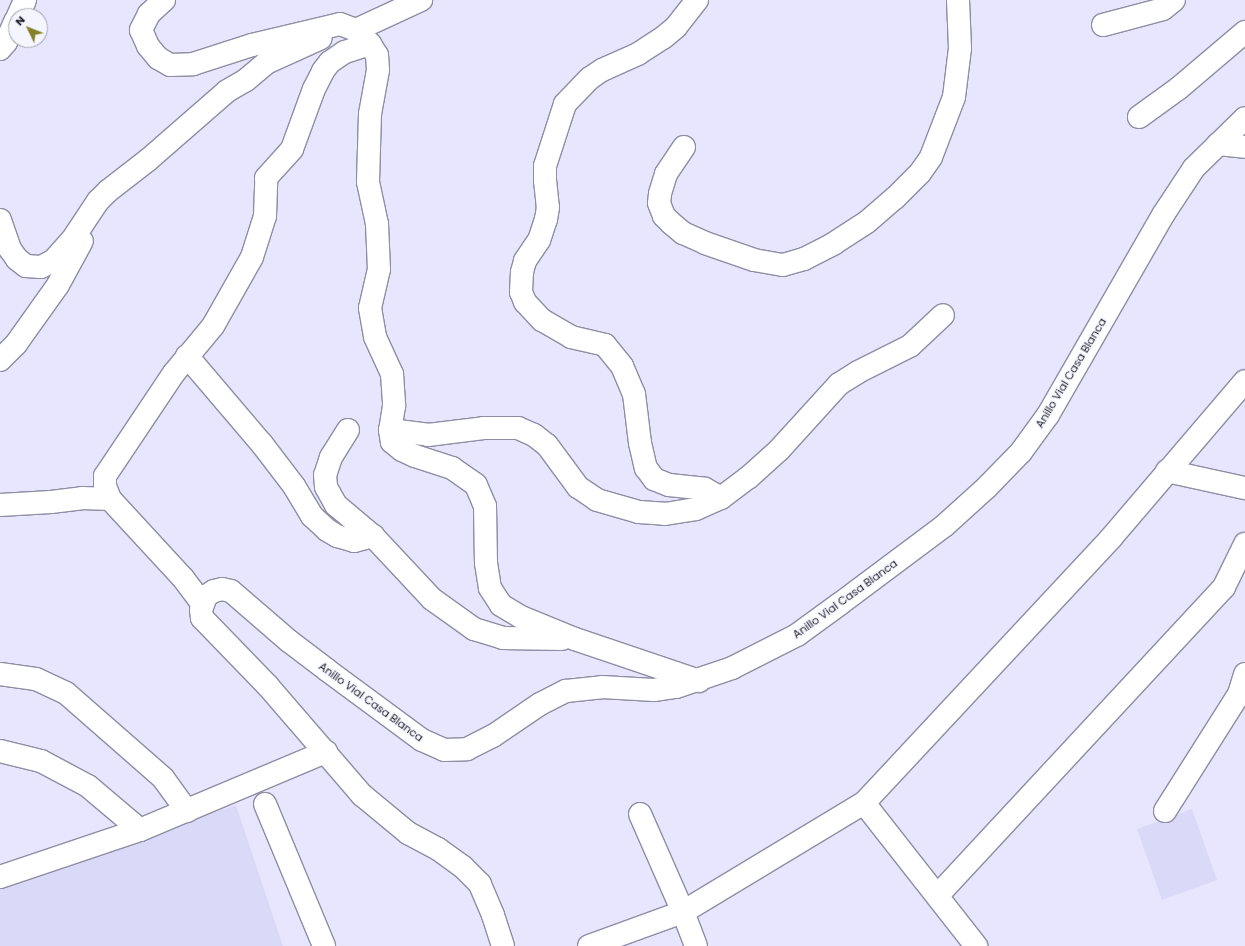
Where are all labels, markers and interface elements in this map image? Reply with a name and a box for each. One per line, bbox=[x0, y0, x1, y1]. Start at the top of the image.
north arrow bbox=[8, 8, 48, 48]
text: N bbox=[11, 12, 29, 29]
street label: Anillo Vial Casa Blanca bbox=[1033, 316, 1109, 430]
street label: Anillo Vial Casa Blanca bbox=[790, 557, 900, 641]
street label: Anillo Vial Casa Blanca bbox=[316, 660, 426, 744]

